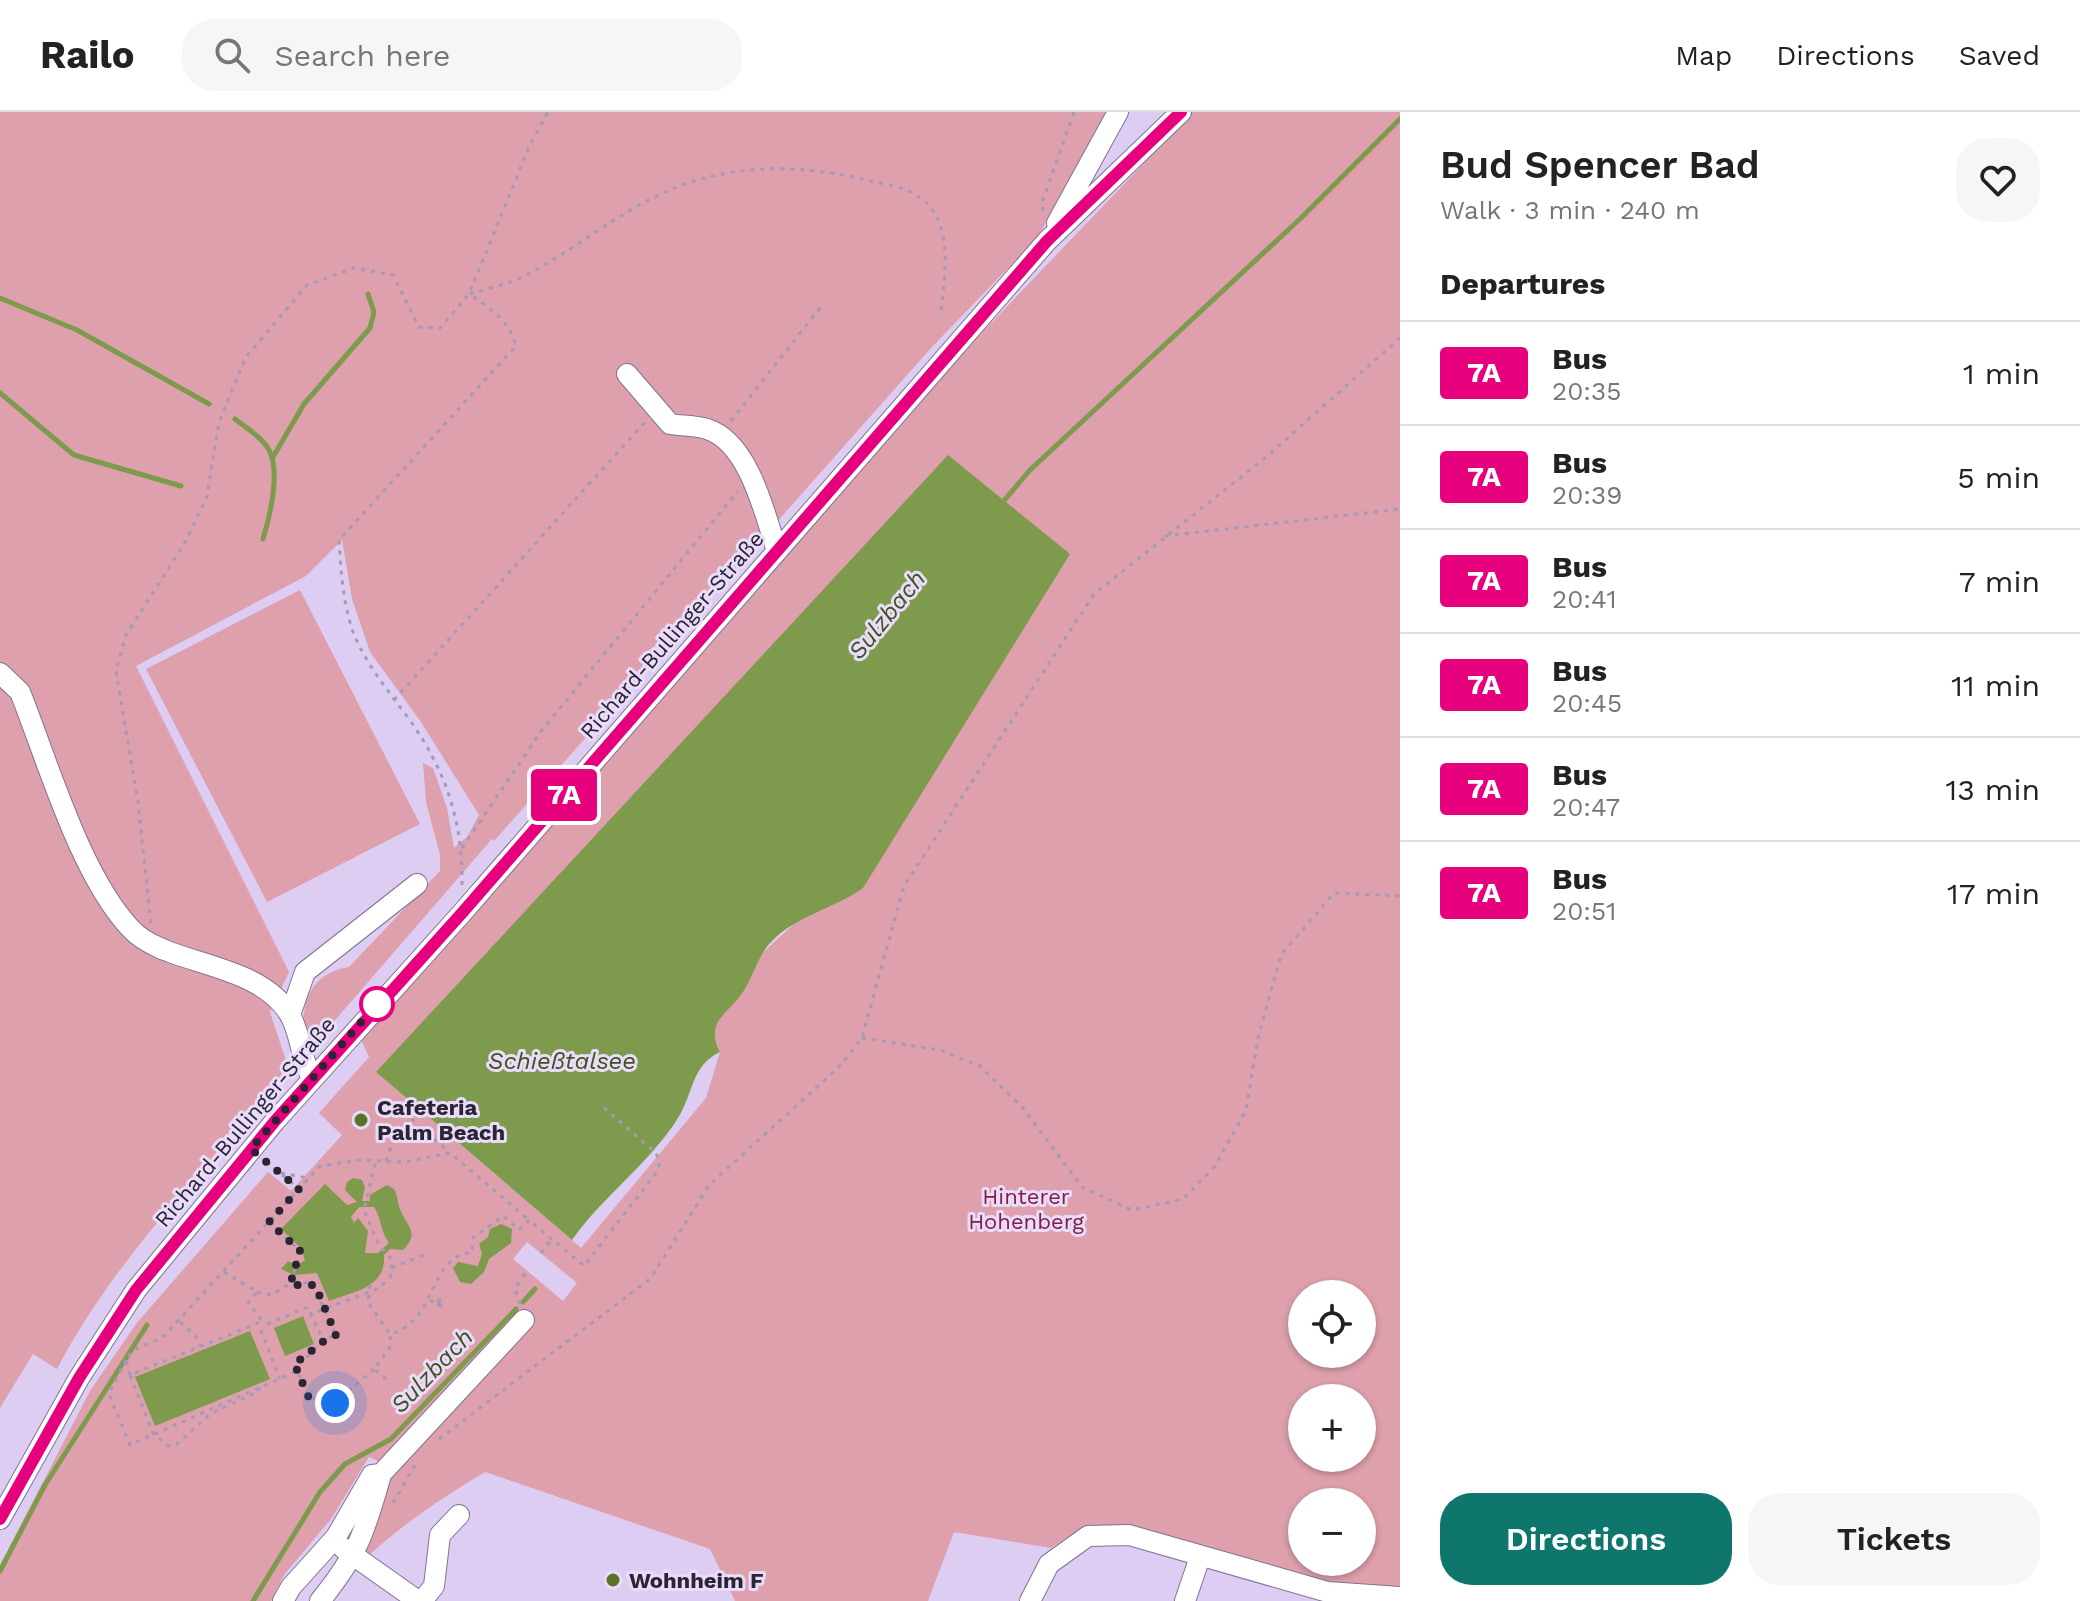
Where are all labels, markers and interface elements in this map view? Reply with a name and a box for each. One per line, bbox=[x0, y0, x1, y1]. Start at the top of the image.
search box bbox=[182, 19, 742, 91]
text: Railo bbox=[40, 33, 134, 77]
icon: search bbox=[210, 33, 254, 77]
text: Search here bbox=[274, 38, 450, 73]
text: Map bbox=[1675, 39, 1732, 72]
text: Directions bbox=[1776, 39, 1915, 72]
text: Saved bbox=[1959, 39, 2040, 72]
button: heart bbox=[1956, 138, 2040, 222]
text: Bud Spencer Bad bbox=[1440, 143, 1760, 187]
text: Walk · 3 min · 240 m bbox=[1440, 195, 1700, 225]
text: Departures bbox=[1440, 266, 1605, 301]
text: Bus bbox=[1552, 341, 1607, 376]
text: 7A bbox=[1467, 356, 1501, 389]
text: 1 min bbox=[1963, 356, 2040, 391]
text: 20:35 bbox=[1552, 376, 1621, 406]
text: Bus bbox=[1552, 445, 1607, 480]
text: 7A bbox=[1467, 460, 1501, 493]
text: 5 min bbox=[1957, 460, 2040, 495]
text: 20:39 bbox=[1552, 480, 1622, 510]
street label: Richard-Bullinger-Straße bbox=[575, 526, 769, 744]
text: Bus bbox=[1552, 549, 1607, 584]
text: 7A bbox=[1467, 564, 1501, 597]
text: 7 min bbox=[1959, 564, 2040, 599]
water label: Sulzbach bbox=[843, 565, 931, 665]
text: 20:41 bbox=[1552, 584, 1617, 614]
text: Bus bbox=[1552, 653, 1607, 688]
text: 7A bbox=[1467, 668, 1501, 701]
text: 11 min bbox=[1951, 668, 2040, 703]
text: 20:45 bbox=[1552, 688, 1622, 718]
text: Bus bbox=[1552, 757, 1607, 792]
line badge: 7A bbox=[528, 769, 600, 821]
text: 7A bbox=[1467, 772, 1501, 805]
text: 13 min bbox=[1945, 772, 2040, 807]
text: 7A bbox=[547, 778, 581, 811]
text: 20:47 bbox=[1552, 792, 1620, 822]
text: Bus bbox=[1552, 861, 1607, 896]
text: 7A bbox=[1467, 876, 1501, 909]
text: 17 min bbox=[1947, 876, 2040, 911]
text: 20:51 bbox=[1552, 896, 1616, 926]
unlabelled marker bbox=[360, 987, 394, 1021]
street label: Richard-Bullinger-Straße bbox=[150, 1012, 340, 1232]
water label: Schießtalsee bbox=[488, 1047, 636, 1075]
place label: Cafeteria Palm Beach bbox=[377, 1095, 505, 1145]
marker: Cafeteria Palm Beach bbox=[352, 1111, 370, 1129]
park label: Hinterer Hohenberg bbox=[968, 1184, 1084, 1234]
map controls bbox=[1288, 1280, 1376, 1576]
button: locate bbox=[1288, 1280, 1376, 1368]
water label: Sulzbach bbox=[385, 1323, 479, 1419]
your location bbox=[315, 1383, 355, 1423]
button: + bbox=[1288, 1384, 1376, 1472]
button: − bbox=[1288, 1488, 1376, 1576]
button: Directions bbox=[1440, 1493, 1732, 1585]
button: Tickets bbox=[1748, 1493, 2040, 1585]
place label: Wohnheim F bbox=[629, 1568, 763, 1593]
marker: Wohnheim F bbox=[604, 1571, 622, 1589]

